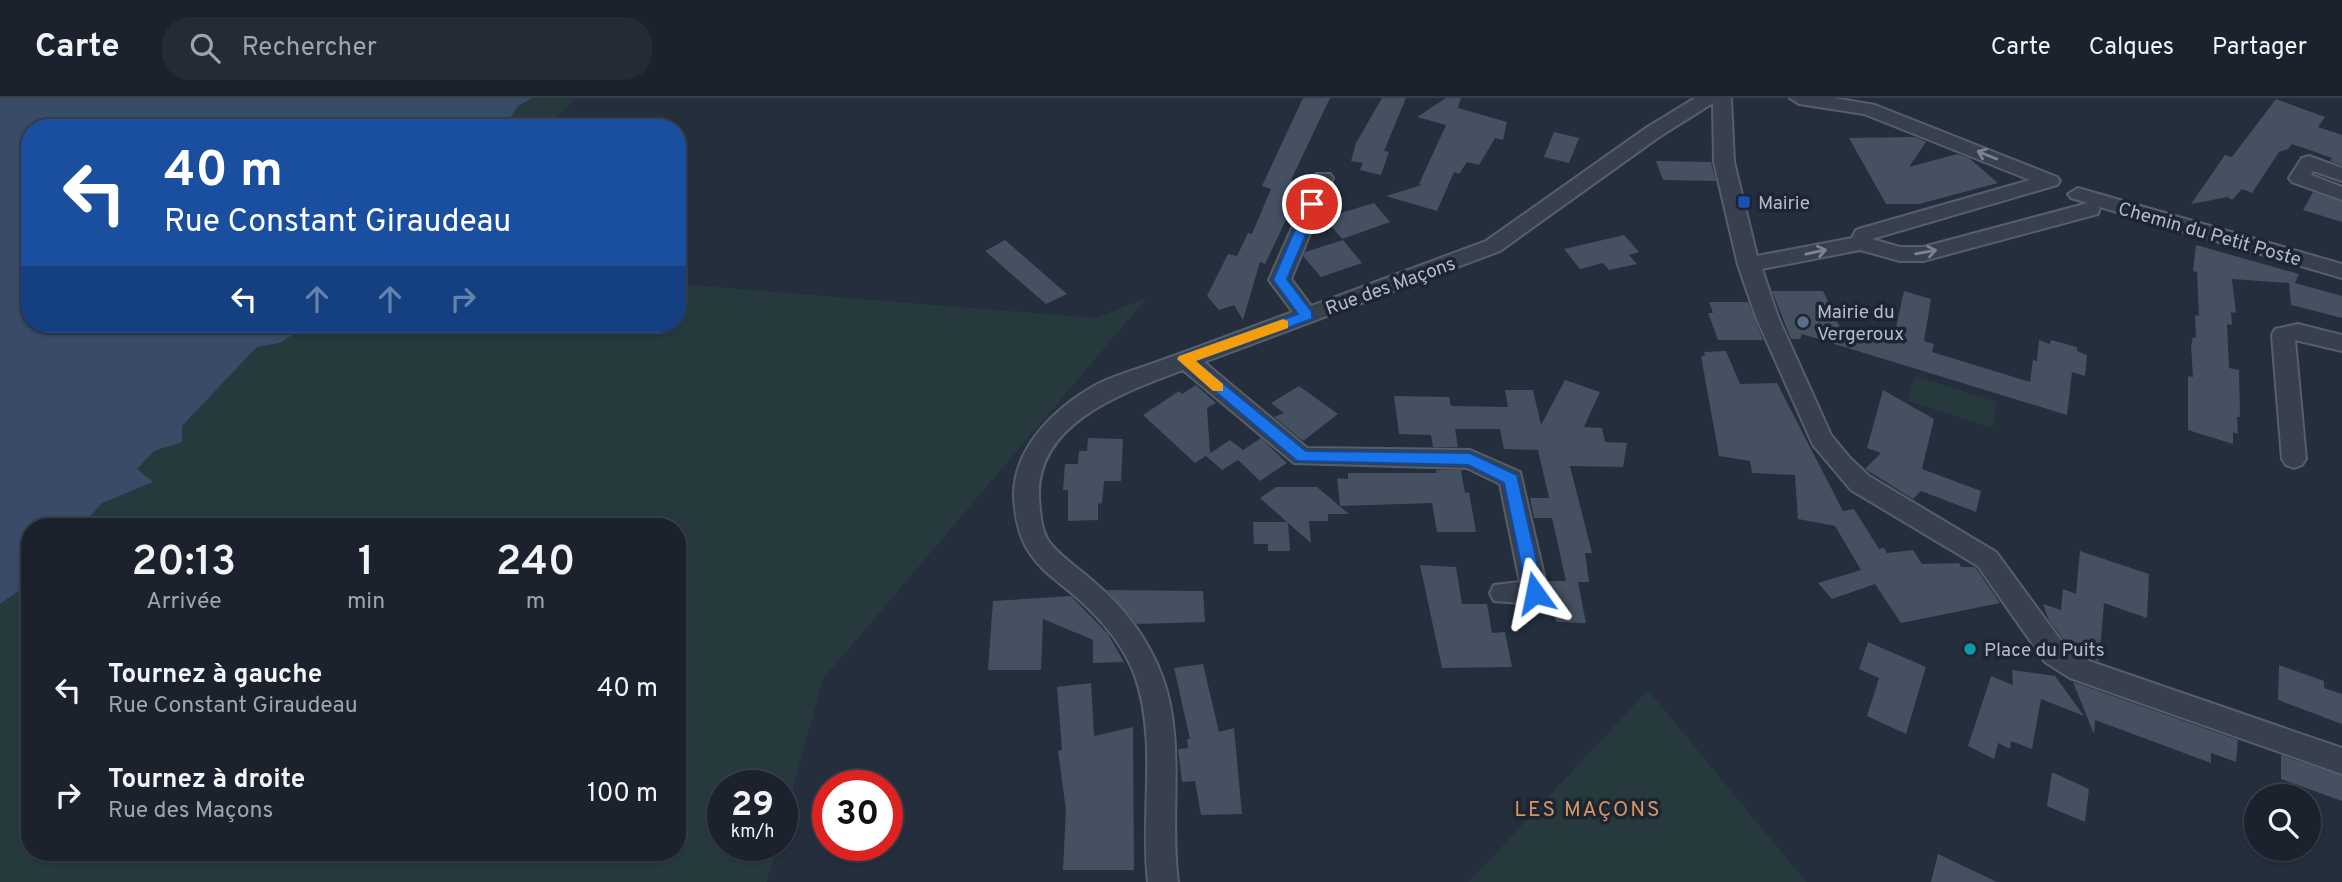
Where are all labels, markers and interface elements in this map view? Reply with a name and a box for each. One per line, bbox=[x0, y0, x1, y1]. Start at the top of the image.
search box bbox=[162, 17, 652, 80]
text: Carte bbox=[35, 27, 120, 69]
icon: search bbox=[186, 29, 224, 67]
text: Rechercher bbox=[242, 32, 377, 65]
text: Carte bbox=[1991, 33, 2051, 63]
text: Calques bbox=[2089, 33, 2174, 63]
text: Partager bbox=[2212, 33, 2307, 63]
text: 40 m bbox=[164, 142, 283, 204]
icon: left bbox=[49, 147, 140, 238]
one-way arrow bbox=[1977, 148, 1999, 161]
pin bbox=[1282, 174, 1342, 234]
icon: arrive bbox=[1293, 185, 1331, 223]
place label: Mairie bbox=[1758, 192, 1810, 216]
marker: Mairie bbox=[1736, 194, 1752, 210]
street label: Chemin du Petit Poste bbox=[2115, 197, 2304, 273]
text: Rue Constant Giraudeau bbox=[164, 203, 511, 243]
one-way arrow bbox=[1804, 244, 1827, 258]
one-way arrow bbox=[1914, 245, 1937, 258]
street label: Rue des Maçons bbox=[1322, 252, 1459, 321]
icon: left bbox=[225, 280, 263, 318]
icon: ahead bbox=[298, 280, 336, 318]
icon: ahead bbox=[371, 280, 409, 318]
icon: right bbox=[444, 280, 482, 318]
place label: Mairie du Vergeroux bbox=[1817, 301, 1904, 347]
marker: Mairie du Vergeroux bbox=[1795, 314, 1811, 330]
text: 20:13 bbox=[132, 537, 236, 590]
text: 1 bbox=[358, 537, 374, 590]
text: 240 bbox=[496, 537, 575, 590]
position arrow bbox=[1498, 556, 1572, 630]
text: Arrivée bbox=[146, 588, 222, 617]
text: min bbox=[347, 588, 385, 617]
text: m bbox=[526, 588, 545, 617]
place label: Place du Puits bbox=[1984, 639, 2105, 663]
marker: Place du Puits bbox=[1962, 641, 1978, 657]
text: Tournez à gauche bbox=[108, 659, 322, 692]
icon: left bbox=[49, 671, 87, 709]
text: 40 m bbox=[597, 673, 658, 706]
text: Rue Constant Giraudeau bbox=[108, 692, 358, 721]
text: Tournez à droite bbox=[108, 764, 305, 797]
speed limit sign: 30 bbox=[812, 770, 903, 861]
icon: right bbox=[49, 776, 87, 814]
text: 100 m bbox=[587, 778, 658, 811]
text: 29 bbox=[731, 784, 774, 828]
map controls bbox=[2244, 784, 2321, 861]
button: search bbox=[2244, 784, 2321, 861]
text: Rue des Maçons bbox=[108, 797, 273, 826]
district label: LES MAÇONS bbox=[1514, 797, 1662, 824]
text: km/h bbox=[731, 821, 774, 844]

